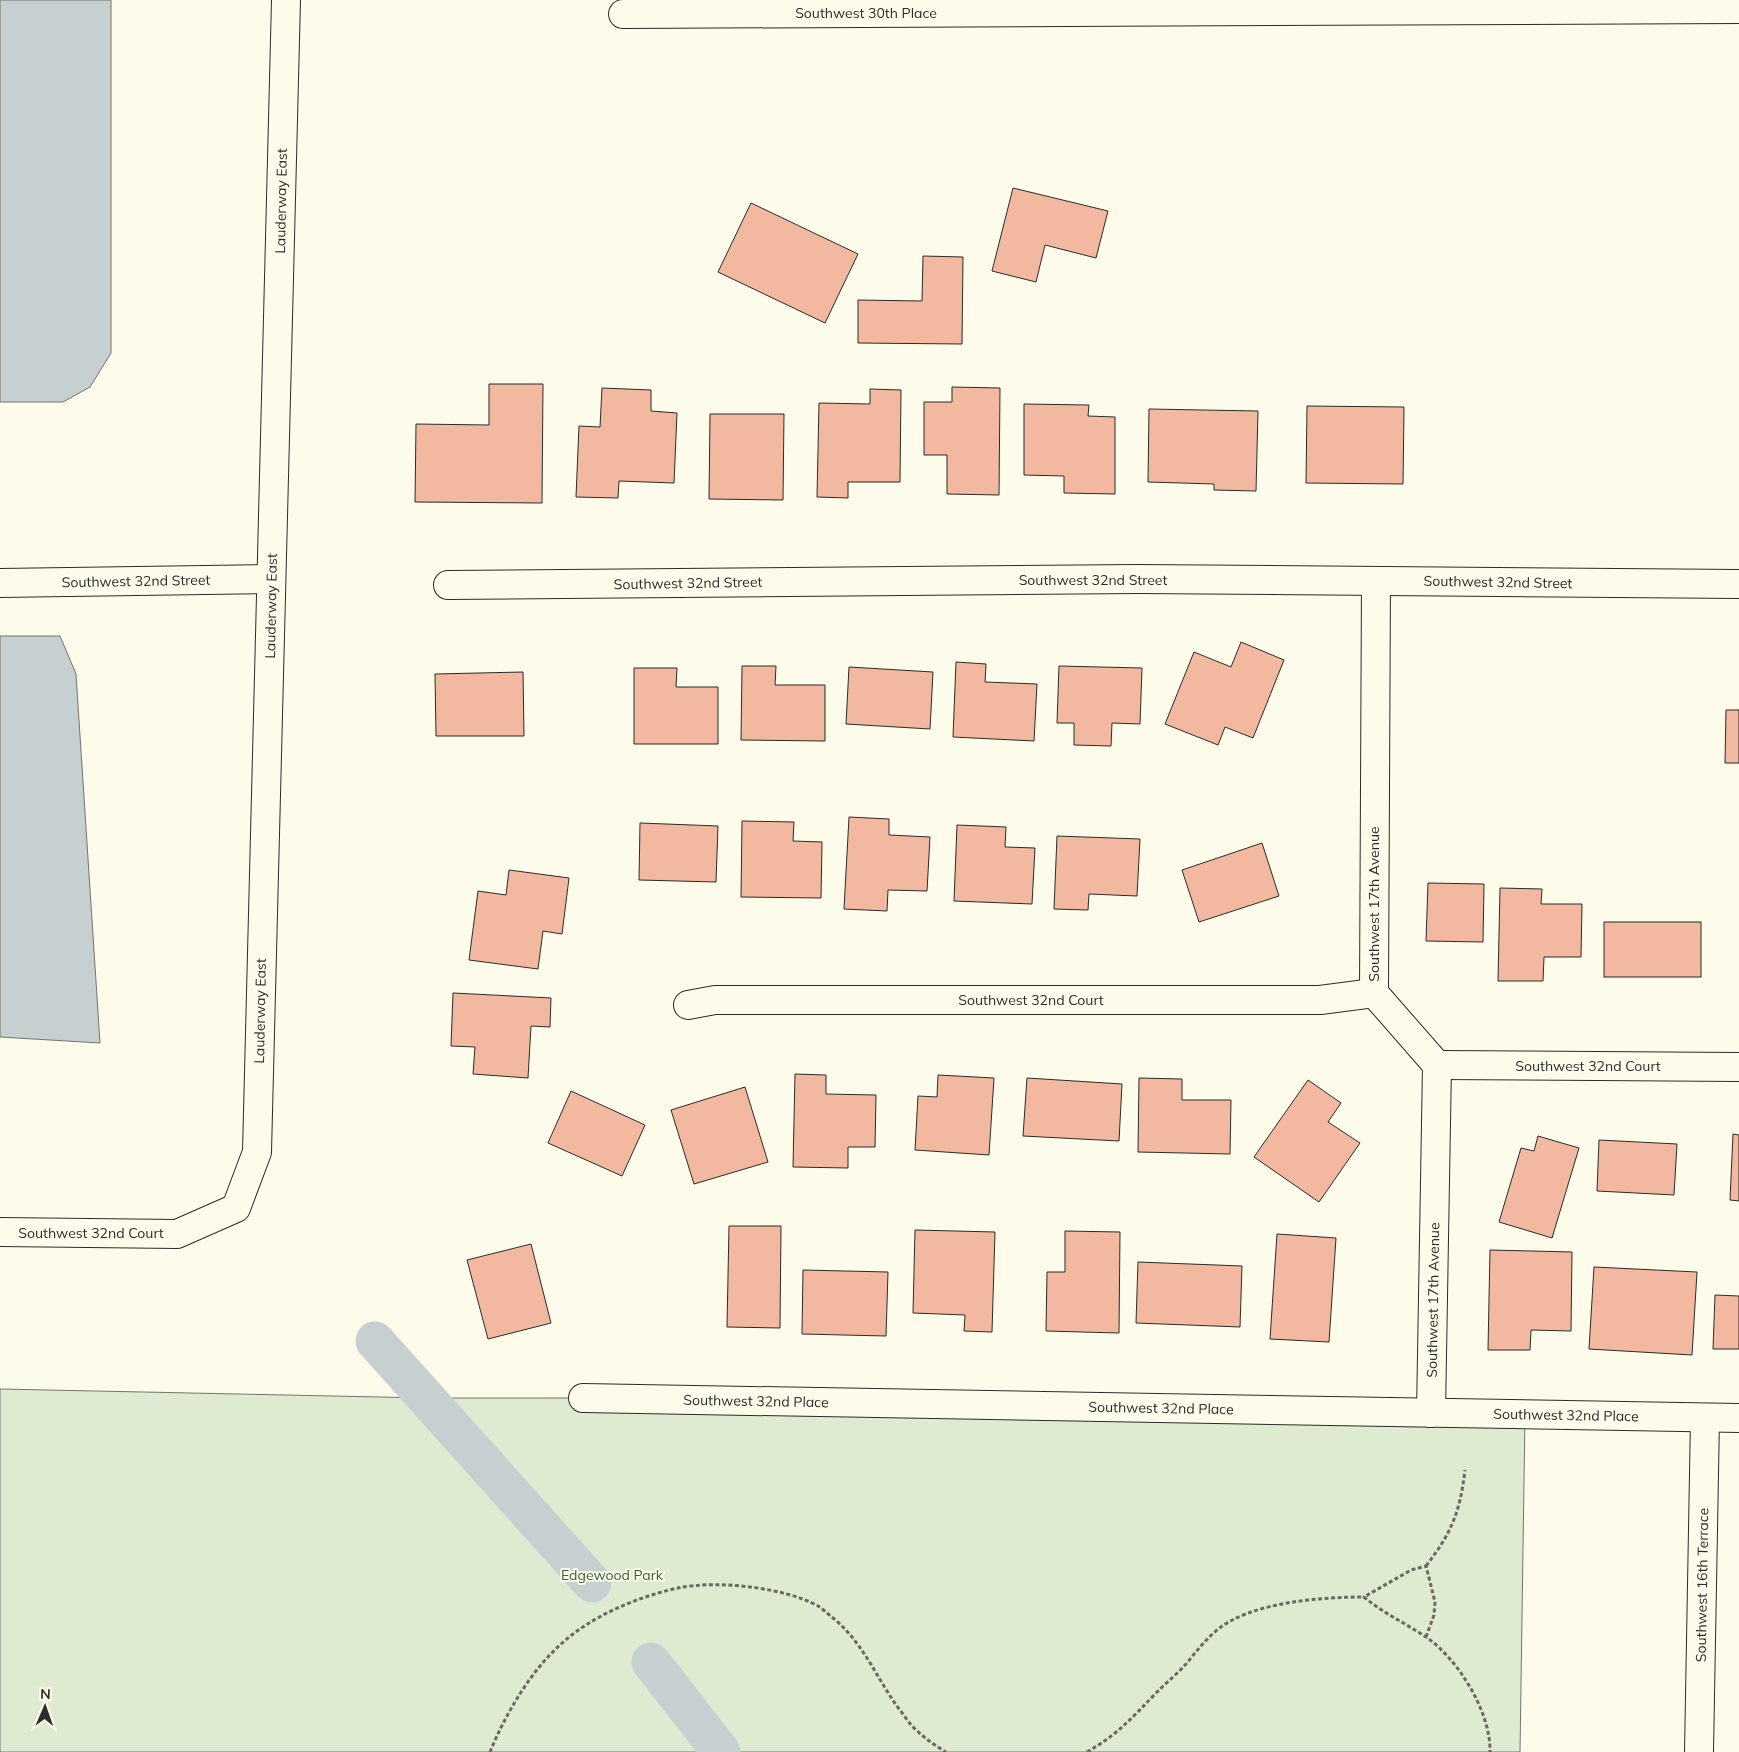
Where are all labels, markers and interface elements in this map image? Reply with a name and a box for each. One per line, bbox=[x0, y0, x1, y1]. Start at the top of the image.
street label: Southwest 30th Place bbox=[795, 4, 937, 22]
street label: Lauderway East bbox=[271, 148, 291, 254]
street label: Lauderway East bbox=[261, 553, 281, 659]
street label: Southwest 32nd Street bbox=[61, 571, 211, 591]
street label: Southwest 32nd Street bbox=[1019, 571, 1167, 589]
street label: Southwest 32nd Street bbox=[1423, 572, 1573, 592]
street label: Southwest 32nd Street bbox=[613, 573, 763, 593]
street label: Southwest 17th Avenue bbox=[1365, 826, 1383, 982]
street label: Lauderway East bbox=[250, 958, 270, 1064]
street label: Southwest 32nd Court bbox=[958, 991, 1104, 1009]
street label: Southwest 32nd Court bbox=[1515, 1057, 1661, 1075]
street label: Southwest 17th Avenue bbox=[1423, 1222, 1443, 1378]
street label: Southwest 32nd Court bbox=[18, 1224, 164, 1242]
street label: Southwest 32nd Place bbox=[683, 1391, 829, 1411]
street label: Southwest 32nd Place bbox=[1088, 1398, 1234, 1418]
street label: Southwest 32nd Place bbox=[1493, 1405, 1639, 1425]
street label: Southwest 16th Terrace bbox=[1692, 1508, 1712, 1662]
park label: Edgewood Park bbox=[561, 1566, 664, 1584]
north arrow bbox=[20, 1682, 70, 1732]
text: N bbox=[40, 1685, 51, 1703]

